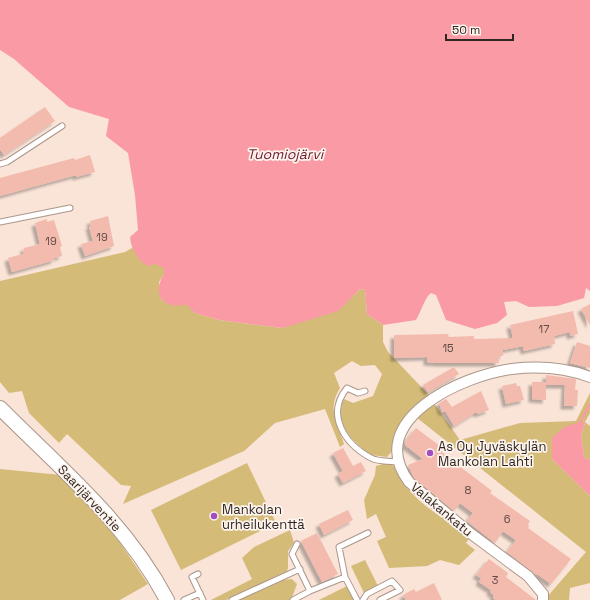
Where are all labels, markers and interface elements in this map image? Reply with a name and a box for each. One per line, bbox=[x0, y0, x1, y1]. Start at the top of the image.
scale bar bbox=[446, 16, 513, 42]
text: 50 m bbox=[452, 22, 480, 38]
water label: Tuomiojärvi bbox=[247, 145, 325, 163]
house number: 19 bbox=[96, 230, 108, 244]
house number: 19 bbox=[45, 234, 57, 248]
house number: 17 bbox=[539, 322, 549, 336]
house number: 15 bbox=[442, 341, 454, 355]
place label: As Oy Jyväskylän Mankolan Lahti bbox=[438, 438, 546, 470]
marker: As Oy Jyväskylän Mankolan Lahti bbox=[425, 448, 435, 458]
street label: Saarijärventie bbox=[54, 461, 125, 535]
street label: Valakankatu bbox=[407, 478, 476, 540]
house number: 8 bbox=[465, 483, 472, 497]
place label: Mankolan urheilukenttä bbox=[222, 501, 305, 533]
marker: Mankolan urheilukenttä bbox=[209, 511, 219, 521]
house number: 6 bbox=[504, 512, 511, 526]
house number: 3 bbox=[492, 573, 499, 587]

